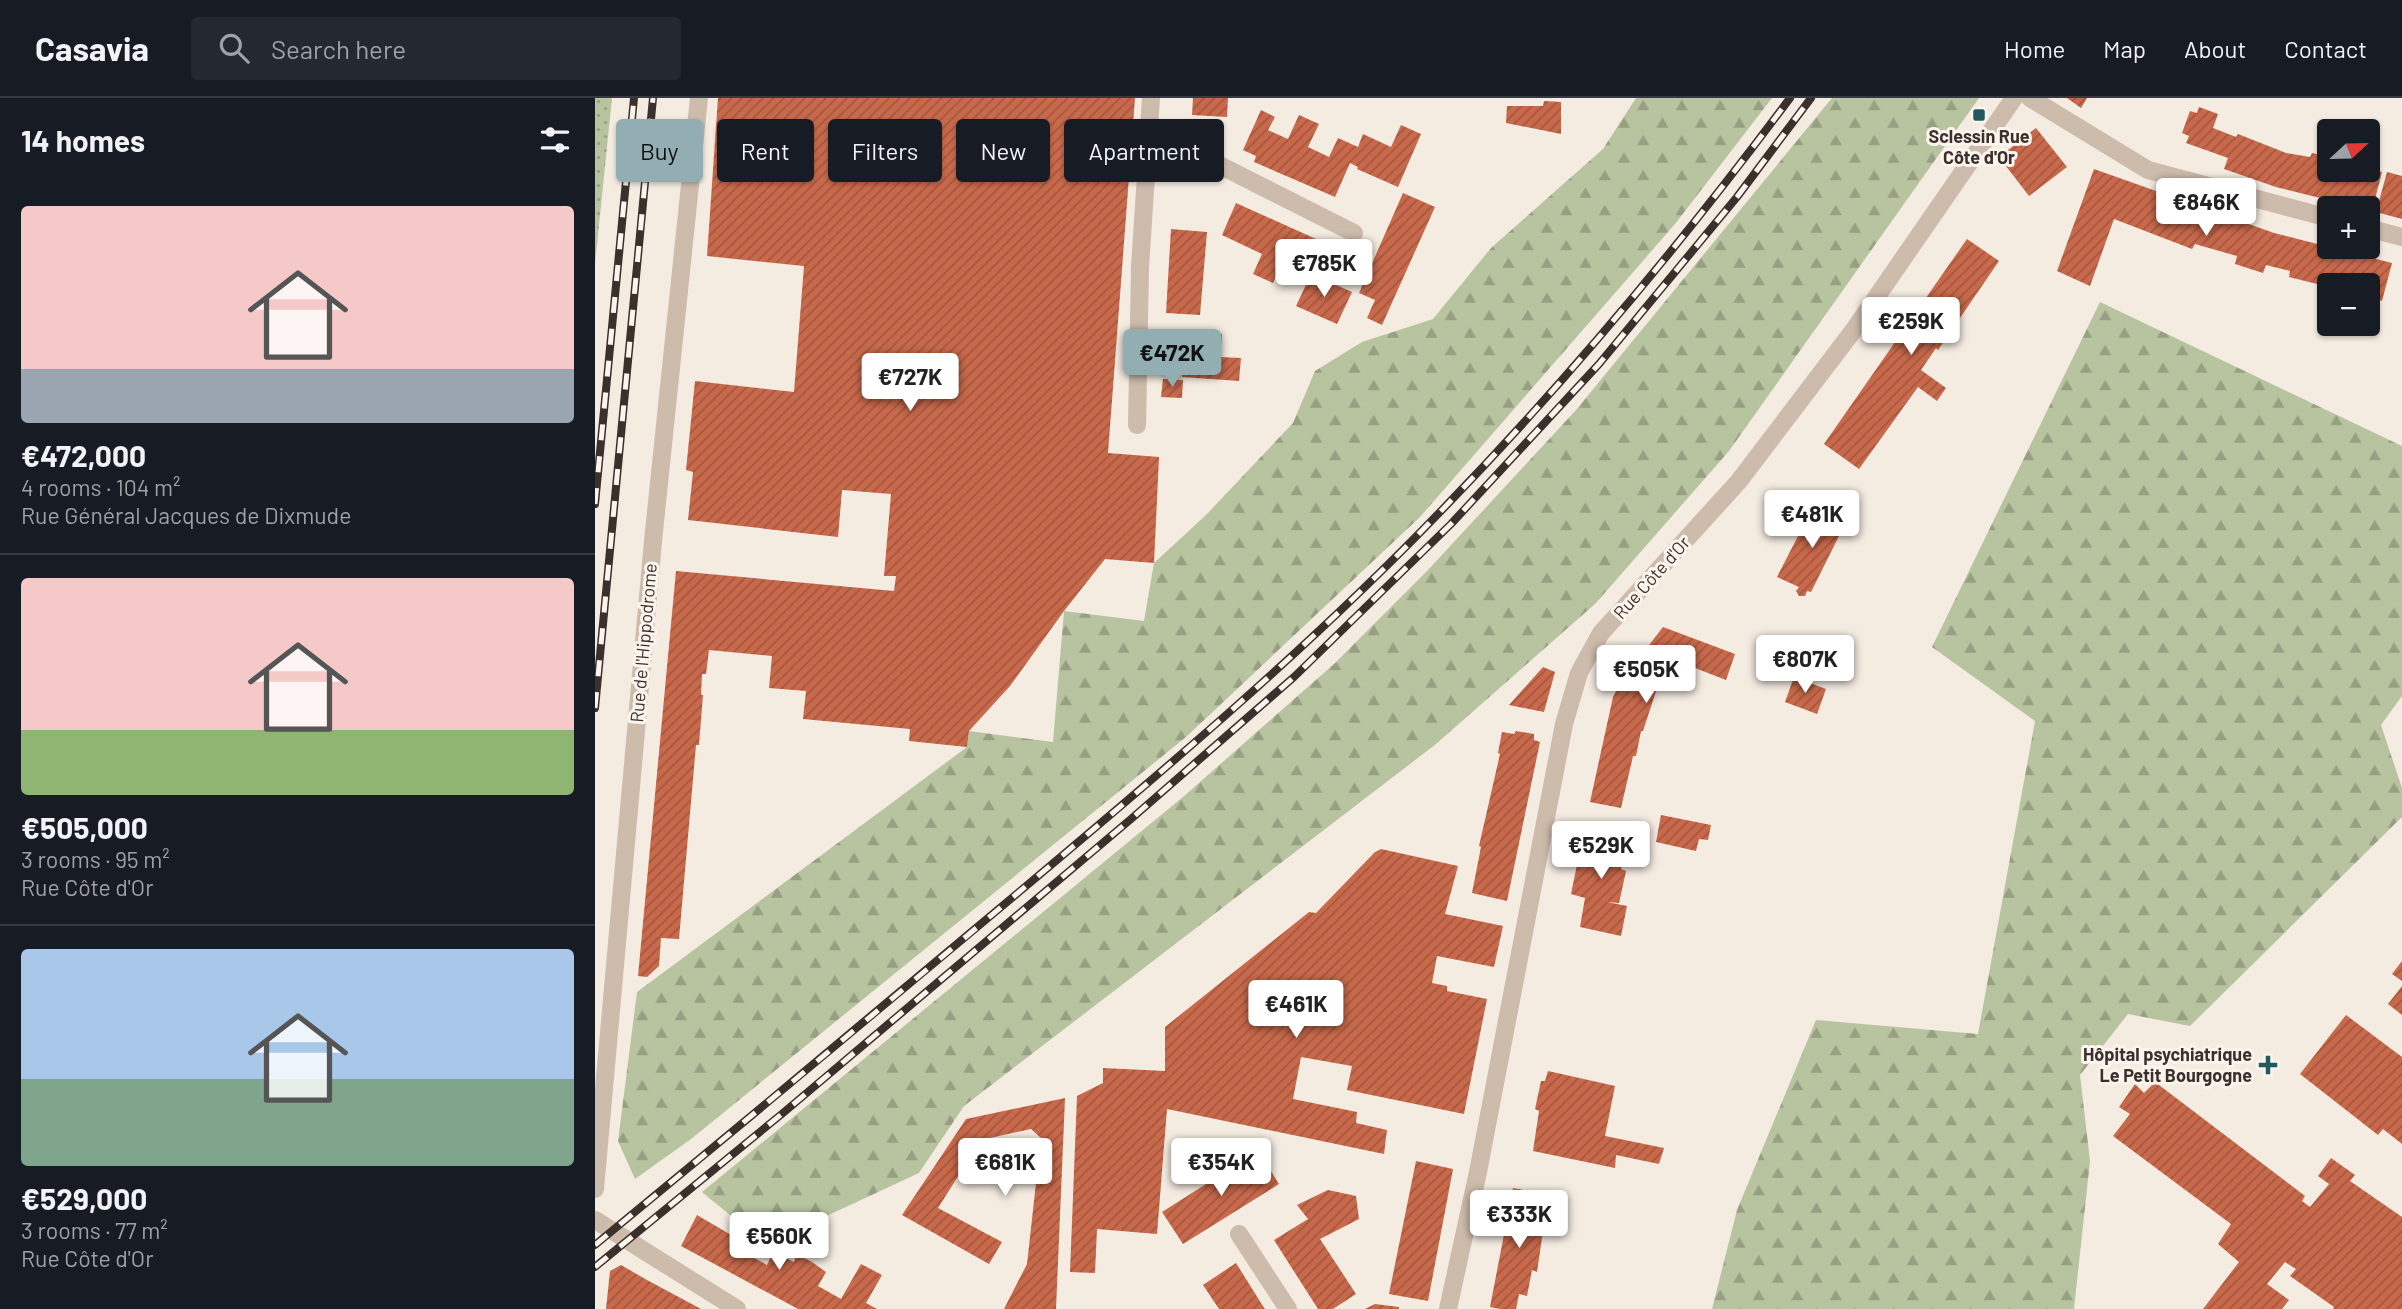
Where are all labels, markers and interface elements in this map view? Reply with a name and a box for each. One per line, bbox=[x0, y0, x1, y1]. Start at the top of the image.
search box bbox=[191, 17, 681, 80]
text: Casavia bbox=[35, 28, 149, 68]
icon: search bbox=[215, 29, 253, 67]
text: Search here bbox=[271, 33, 406, 64]
text: Home bbox=[2004, 34, 2065, 63]
text: Map bbox=[2103, 34, 2146, 63]
text: About bbox=[2184, 34, 2246, 63]
text: Contact bbox=[2284, 34, 2367, 63]
marker: Sclessin Rue Côte d'Or bbox=[1971, 107, 1987, 123]
chip: Buy bbox=[616, 119, 703, 182]
chip: Rent bbox=[717, 119, 814, 182]
chip: Filters bbox=[828, 119, 942, 182]
chip: New bbox=[956, 119, 1050, 182]
chip: Apartment bbox=[1064, 119, 1224, 182]
north arrow bbox=[2317, 119, 2380, 182]
map controls bbox=[2317, 119, 2380, 336]
icon: filters bbox=[536, 121, 574, 159]
text: 14 homes bbox=[21, 122, 145, 158]
place label: Sclessin Rue Côte d'Or bbox=[1928, 125, 2030, 168]
pin: €846K bbox=[2157, 178, 2255, 238]
text: €846K bbox=[2172, 187, 2240, 215]
button: + bbox=[2317, 196, 2380, 259]
pin: €785K bbox=[1275, 240, 1373, 299]
text: €785K bbox=[1291, 248, 1357, 276]
icon: home bbox=[235, 252, 361, 378]
button: − bbox=[2317, 273, 2380, 336]
pin: €259K bbox=[1862, 298, 1960, 357]
text: €259K bbox=[1878, 306, 1944, 334]
pin: €472K bbox=[1123, 330, 1221, 389]
text: €472K bbox=[1139, 338, 1205, 366]
pin: €727K bbox=[861, 354, 959, 413]
text: €727K bbox=[878, 362, 942, 390]
text: €472,000 bbox=[21, 437, 146, 473]
text: 4 rooms · 104 m² bbox=[21, 473, 181, 501]
pin: €481K bbox=[1763, 490, 1861, 550]
text: €481K bbox=[1780, 499, 1844, 527]
text: Rue Général Jacques de Dixmude bbox=[21, 501, 351, 529]
street label: Rue Côte d'Or bbox=[1608, 531, 1694, 623]
street label: Rue de l'Hippodrome bbox=[625, 562, 661, 723]
icon: home bbox=[235, 624, 361, 750]
pin: €807K bbox=[1756, 636, 1854, 695]
text: €807K bbox=[1772, 644, 1838, 672]
pin: €505K bbox=[1597, 646, 1695, 705]
text: €505K bbox=[1613, 654, 1679, 682]
text: €505,000 bbox=[21, 809, 148, 845]
pin: €529K bbox=[1552, 822, 1650, 881]
text: €529K bbox=[1568, 830, 1634, 858]
text: 3 rooms · 95 m² bbox=[21, 845, 170, 873]
text: Rue Côte d'Or bbox=[21, 873, 154, 901]
pin: €461K bbox=[1247, 981, 1345, 1040]
text: €461K bbox=[1264, 989, 1328, 1017]
icon: home bbox=[235, 995, 361, 1121]
place label: Hôpital psychiatrique Le Petit Bourgogne bbox=[2083, 1043, 2252, 1086]
marker: Hôpital psychiatrique Le Petit Bourgogne bbox=[2258, 1055, 2278, 1075]
pin: €681K bbox=[956, 1138, 1054, 1198]
pin: €354K bbox=[1172, 1138, 1270, 1198]
text: €681K bbox=[974, 1147, 1036, 1175]
text: €354K bbox=[1187, 1147, 1255, 1175]
text: €529,000 bbox=[21, 1180, 147, 1216]
pin: €333K bbox=[1470, 1190, 1568, 1250]
text: €333K bbox=[1486, 1199, 1552, 1227]
pin: €560K bbox=[730, 1212, 828, 1272]
text: 3 rooms · 77 m² bbox=[21, 1216, 168, 1244]
text: €560K bbox=[746, 1221, 812, 1249]
text: Rue Côte d'Or bbox=[21, 1244, 154, 1272]

